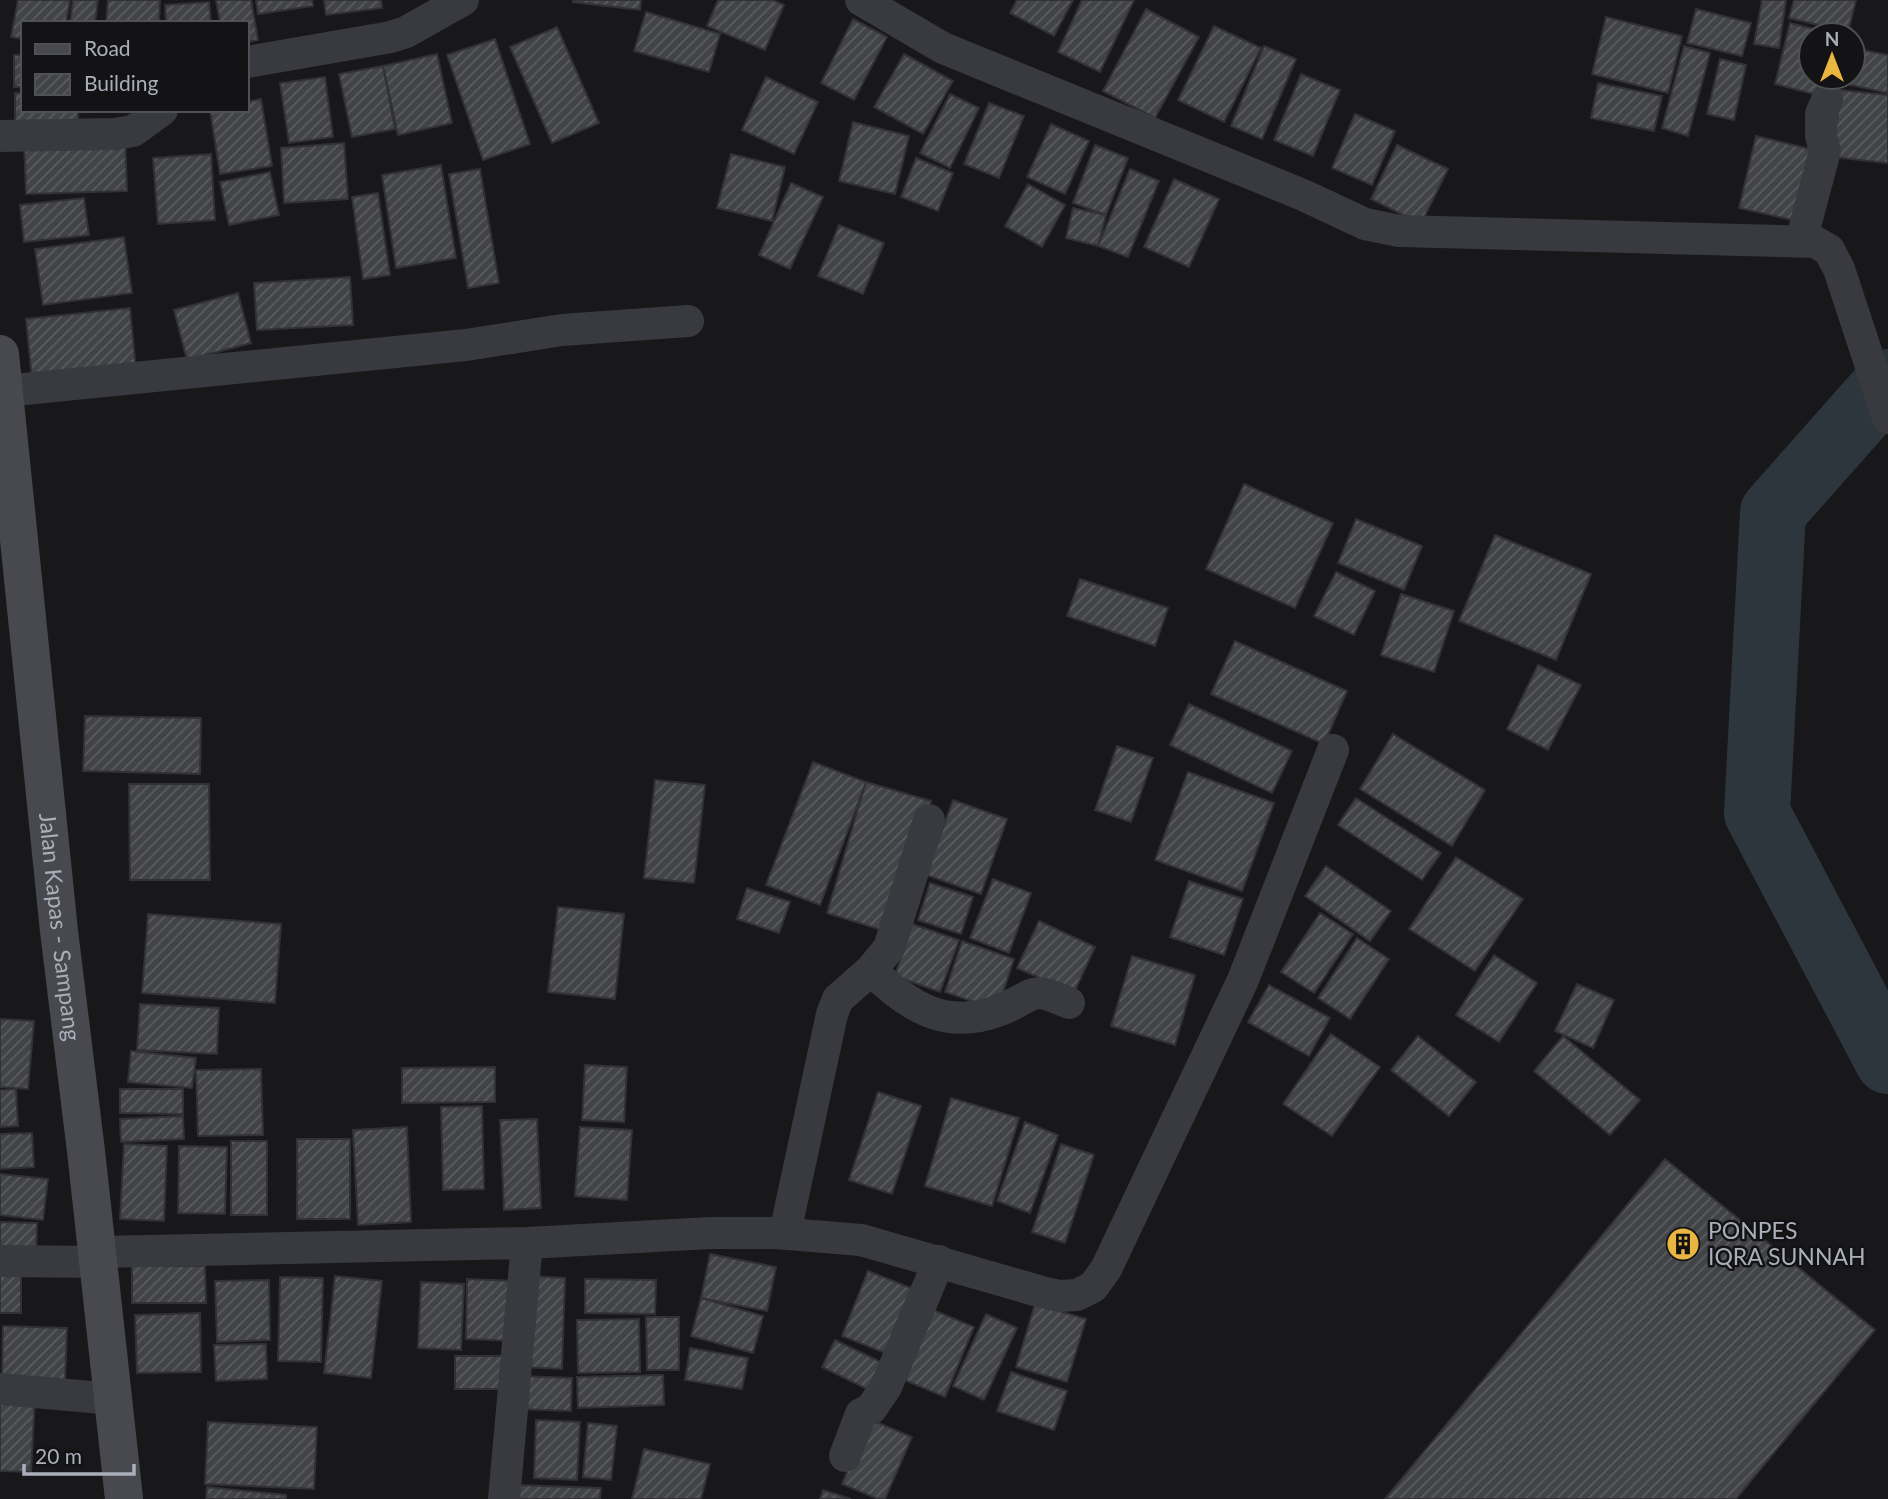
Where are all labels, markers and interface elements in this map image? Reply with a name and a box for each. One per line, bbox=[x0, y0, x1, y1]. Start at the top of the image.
legend bbox=[21, 21, 248, 112]
north arrow bbox=[1797, 21, 1867, 91]
text: N bbox=[1825, 27, 1839, 50]
text: Road bbox=[84, 35, 131, 60]
text: Building bbox=[84, 70, 159, 95]
street label: Jalan Kapas - Sampang bbox=[34, 811, 87, 1042]
place label: PONPES IQRA SUNNAH bbox=[1708, 1216, 1866, 1270]
building icon: PONPES IQRA SUNNAH bbox=[1664, 1225, 1702, 1263]
scale bar bbox=[24, 1432, 135, 1476]
text: 20 m bbox=[35, 1443, 82, 1468]

